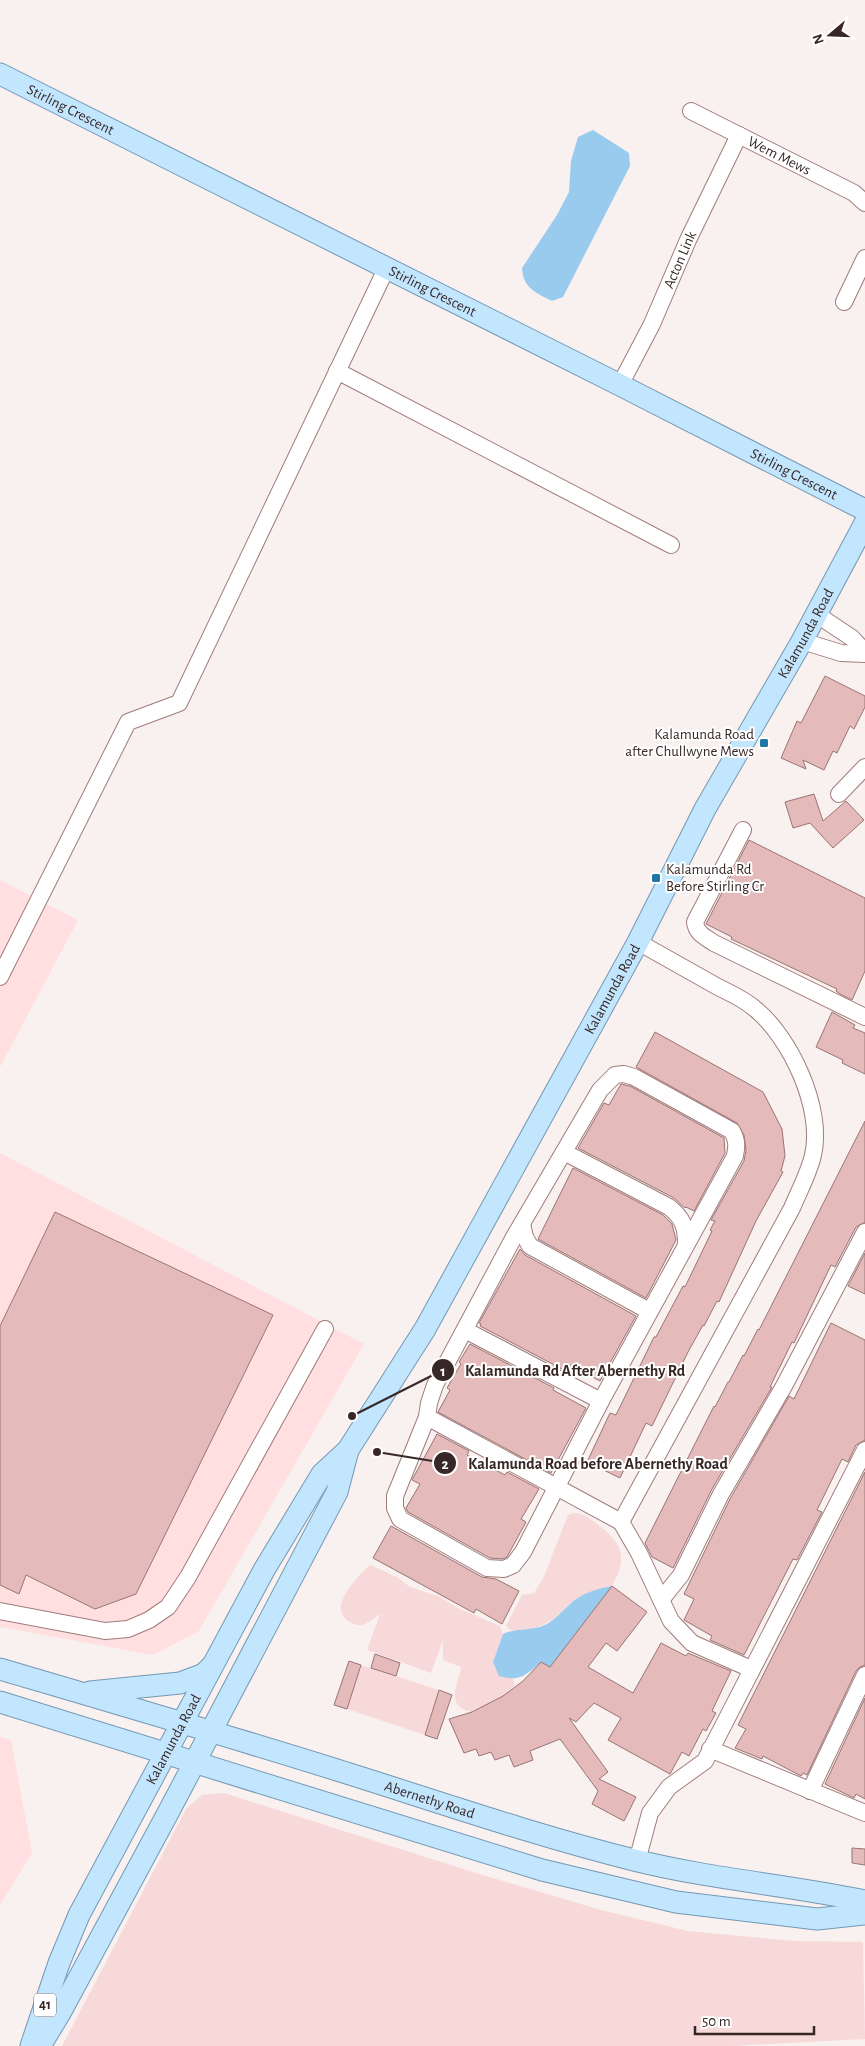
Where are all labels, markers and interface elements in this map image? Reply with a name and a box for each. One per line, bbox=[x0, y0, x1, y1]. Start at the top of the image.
north arrow bbox=[805, 10, 855, 60]
text: N bbox=[810, 32, 827, 46]
street label: Stirling Crescent bbox=[25, 81, 117, 138]
street label: Wem Mews bbox=[746, 133, 813, 178]
street label: Acton Link bbox=[661, 228, 699, 290]
street label: Stirling Crescent bbox=[387, 263, 479, 319]
street label: Stirling Crescent bbox=[748, 445, 840, 502]
street label: Kalamunda Road bbox=[775, 586, 836, 681]
place label: Kalamunda Road after Chullwyne Mews bbox=[625, 727, 754, 759]
marker: Kalamunda Road after Chullwyne Mews bbox=[758, 737, 770, 749]
place label: Kalamunda Rd Before Stirling Cr bbox=[666, 862, 764, 894]
marker: Kalamunda Rd Before Stirling Cr bbox=[650, 872, 662, 884]
street label: Kalamunda Road bbox=[581, 942, 643, 1036]
callout: Kalamunda Rd After Abernethy Rd bbox=[430, 1355, 695, 1386]
text: Kalamunda Rd After Abernethy Rd bbox=[465, 1363, 686, 1380]
text: 1 bbox=[440, 1364, 446, 1379]
callout: Kalamunda Road before Abernethy Road bbox=[433, 1448, 738, 1479]
text: Kalamunda Road before Abernethy Road bbox=[468, 1456, 729, 1473]
text: 2 bbox=[441, 1457, 449, 1472]
street label: Kalamunda Road bbox=[143, 1692, 204, 1787]
street label: Abernethy Road bbox=[383, 1778, 477, 1821]
road number: 41 bbox=[34, 1994, 56, 2016]
scale bar bbox=[695, 2004, 814, 2036]
text: 50 m bbox=[702, 2014, 731, 2029]

